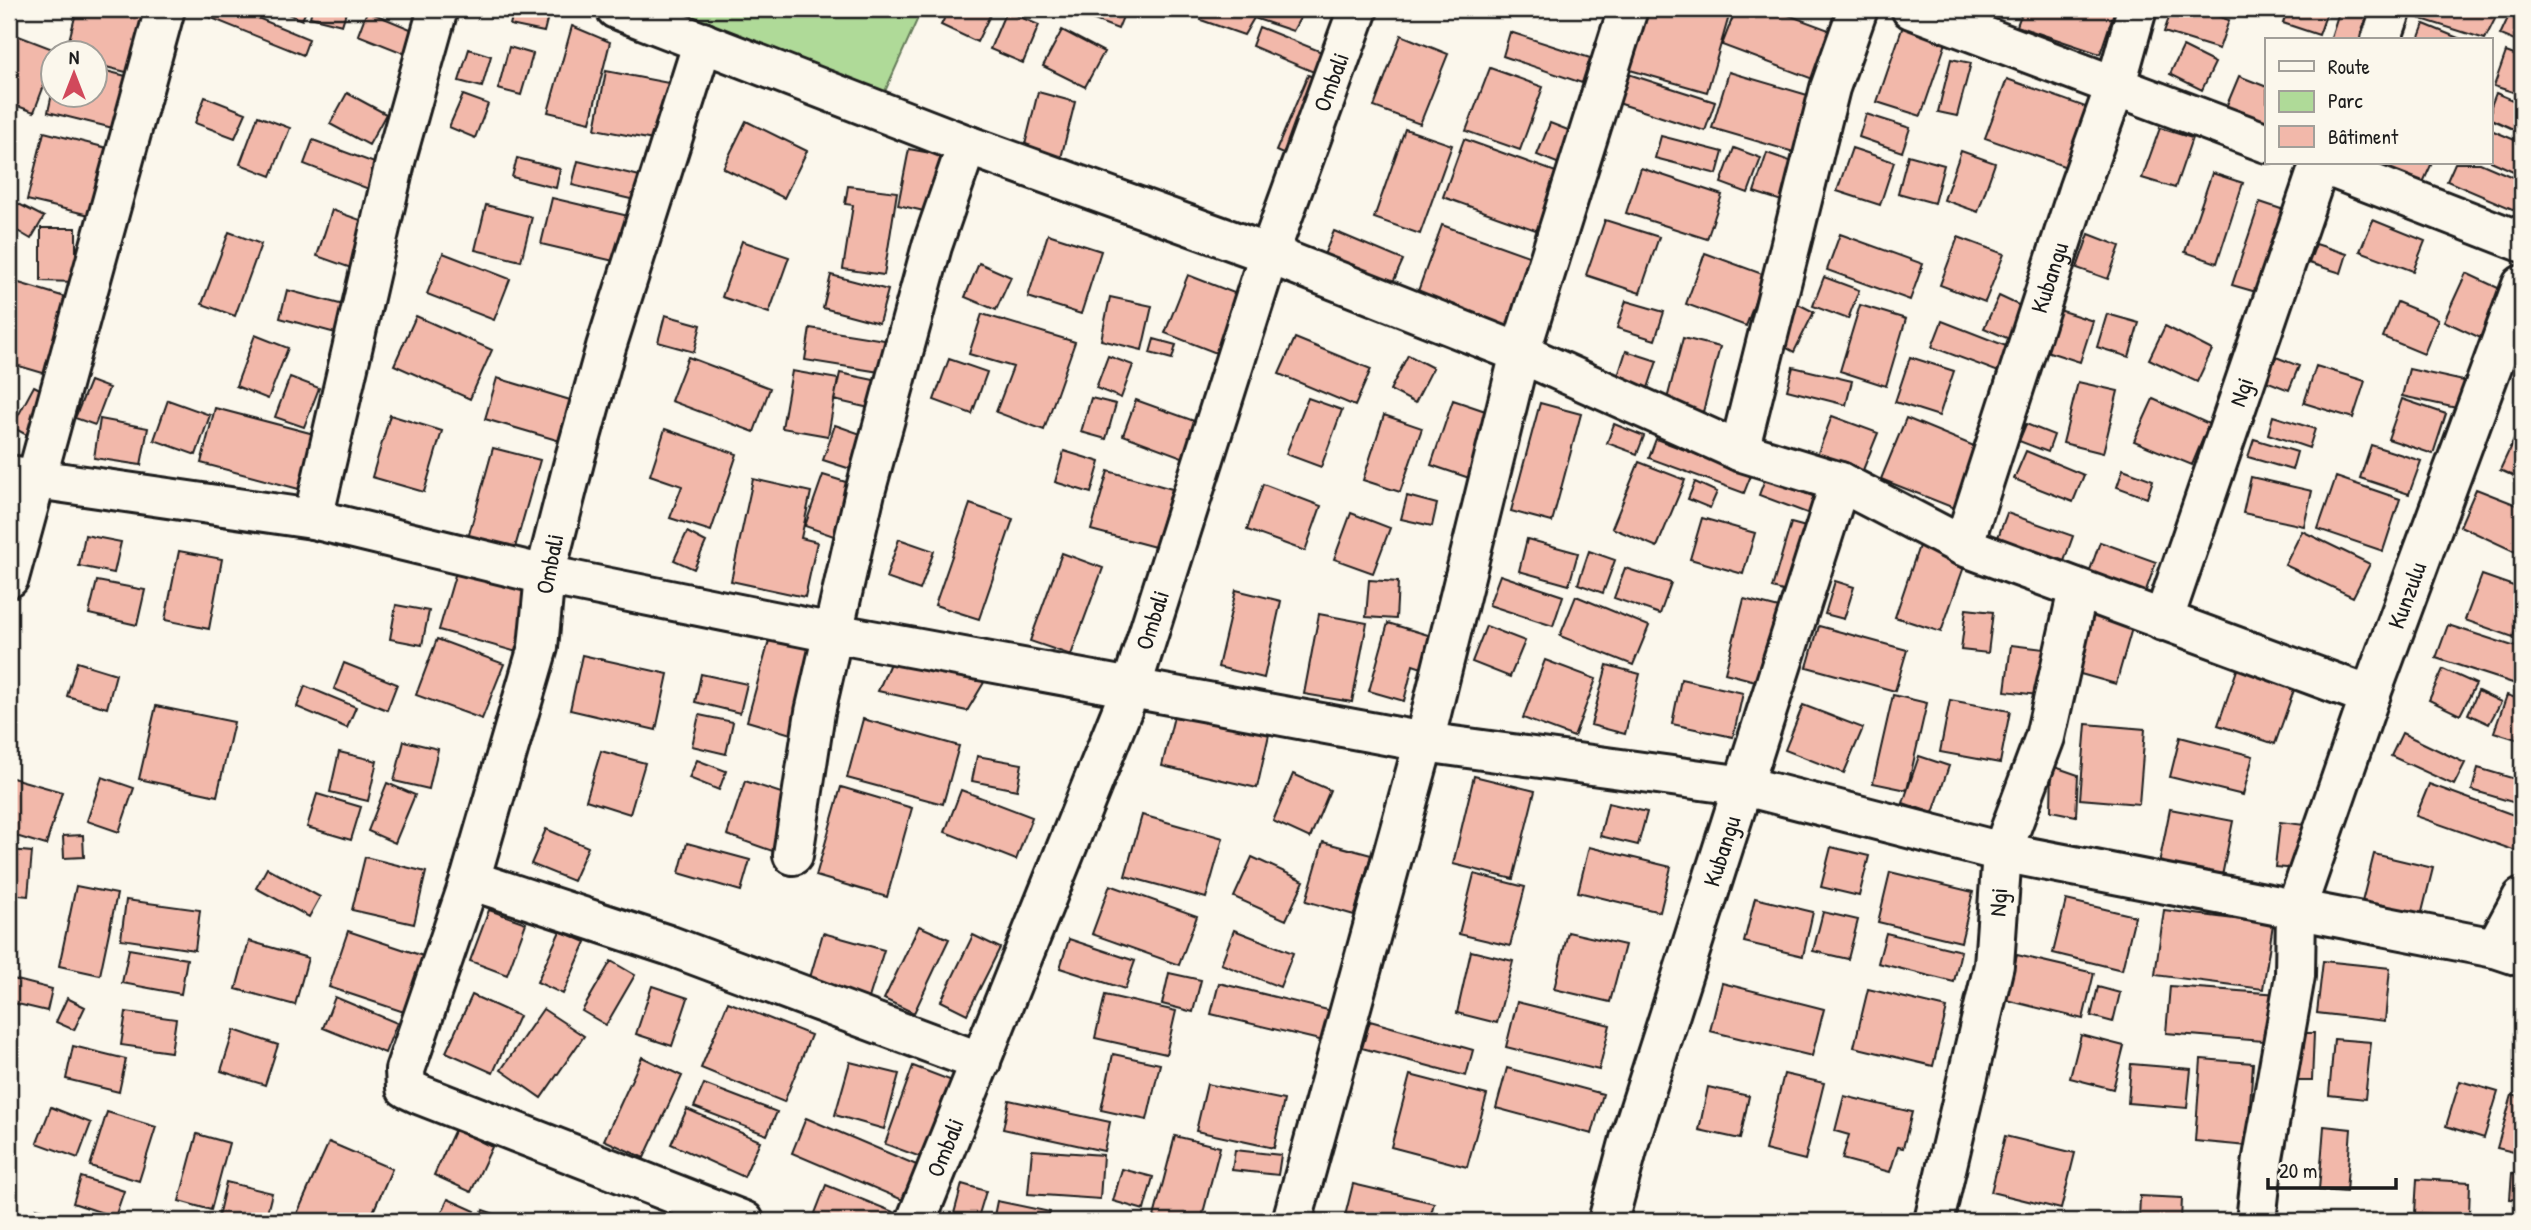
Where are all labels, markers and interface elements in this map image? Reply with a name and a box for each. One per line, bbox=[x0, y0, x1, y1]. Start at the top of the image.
north arrow bbox=[38, 38, 108, 108]
legend bbox=[2265, 38, 2492, 164]
text: N bbox=[69, 44, 79, 70]
street label: Ombali bbox=[1305, 48, 1356, 116]
text: Route bbox=[2328, 52, 2370, 81]
text: Parc bbox=[2328, 86, 2363, 115]
text: Bâtiment bbox=[2328, 122, 2399, 151]
street label: Kubangu bbox=[2022, 237, 2075, 317]
street label: Ngi bbox=[2221, 373, 2260, 411]
street label: Ombali bbox=[528, 531, 571, 597]
street label: Kunzulu bbox=[2379, 557, 2433, 633]
street label: Ombali bbox=[1127, 586, 1176, 654]
street label: Kubangu bbox=[1695, 811, 1747, 890]
street label: Ngi bbox=[1980, 887, 2014, 918]
street label: Ombali bbox=[918, 1113, 971, 1182]
scale bar bbox=[2268, 1146, 2396, 1190]
text: 20 m bbox=[2279, 1156, 2317, 1185]

